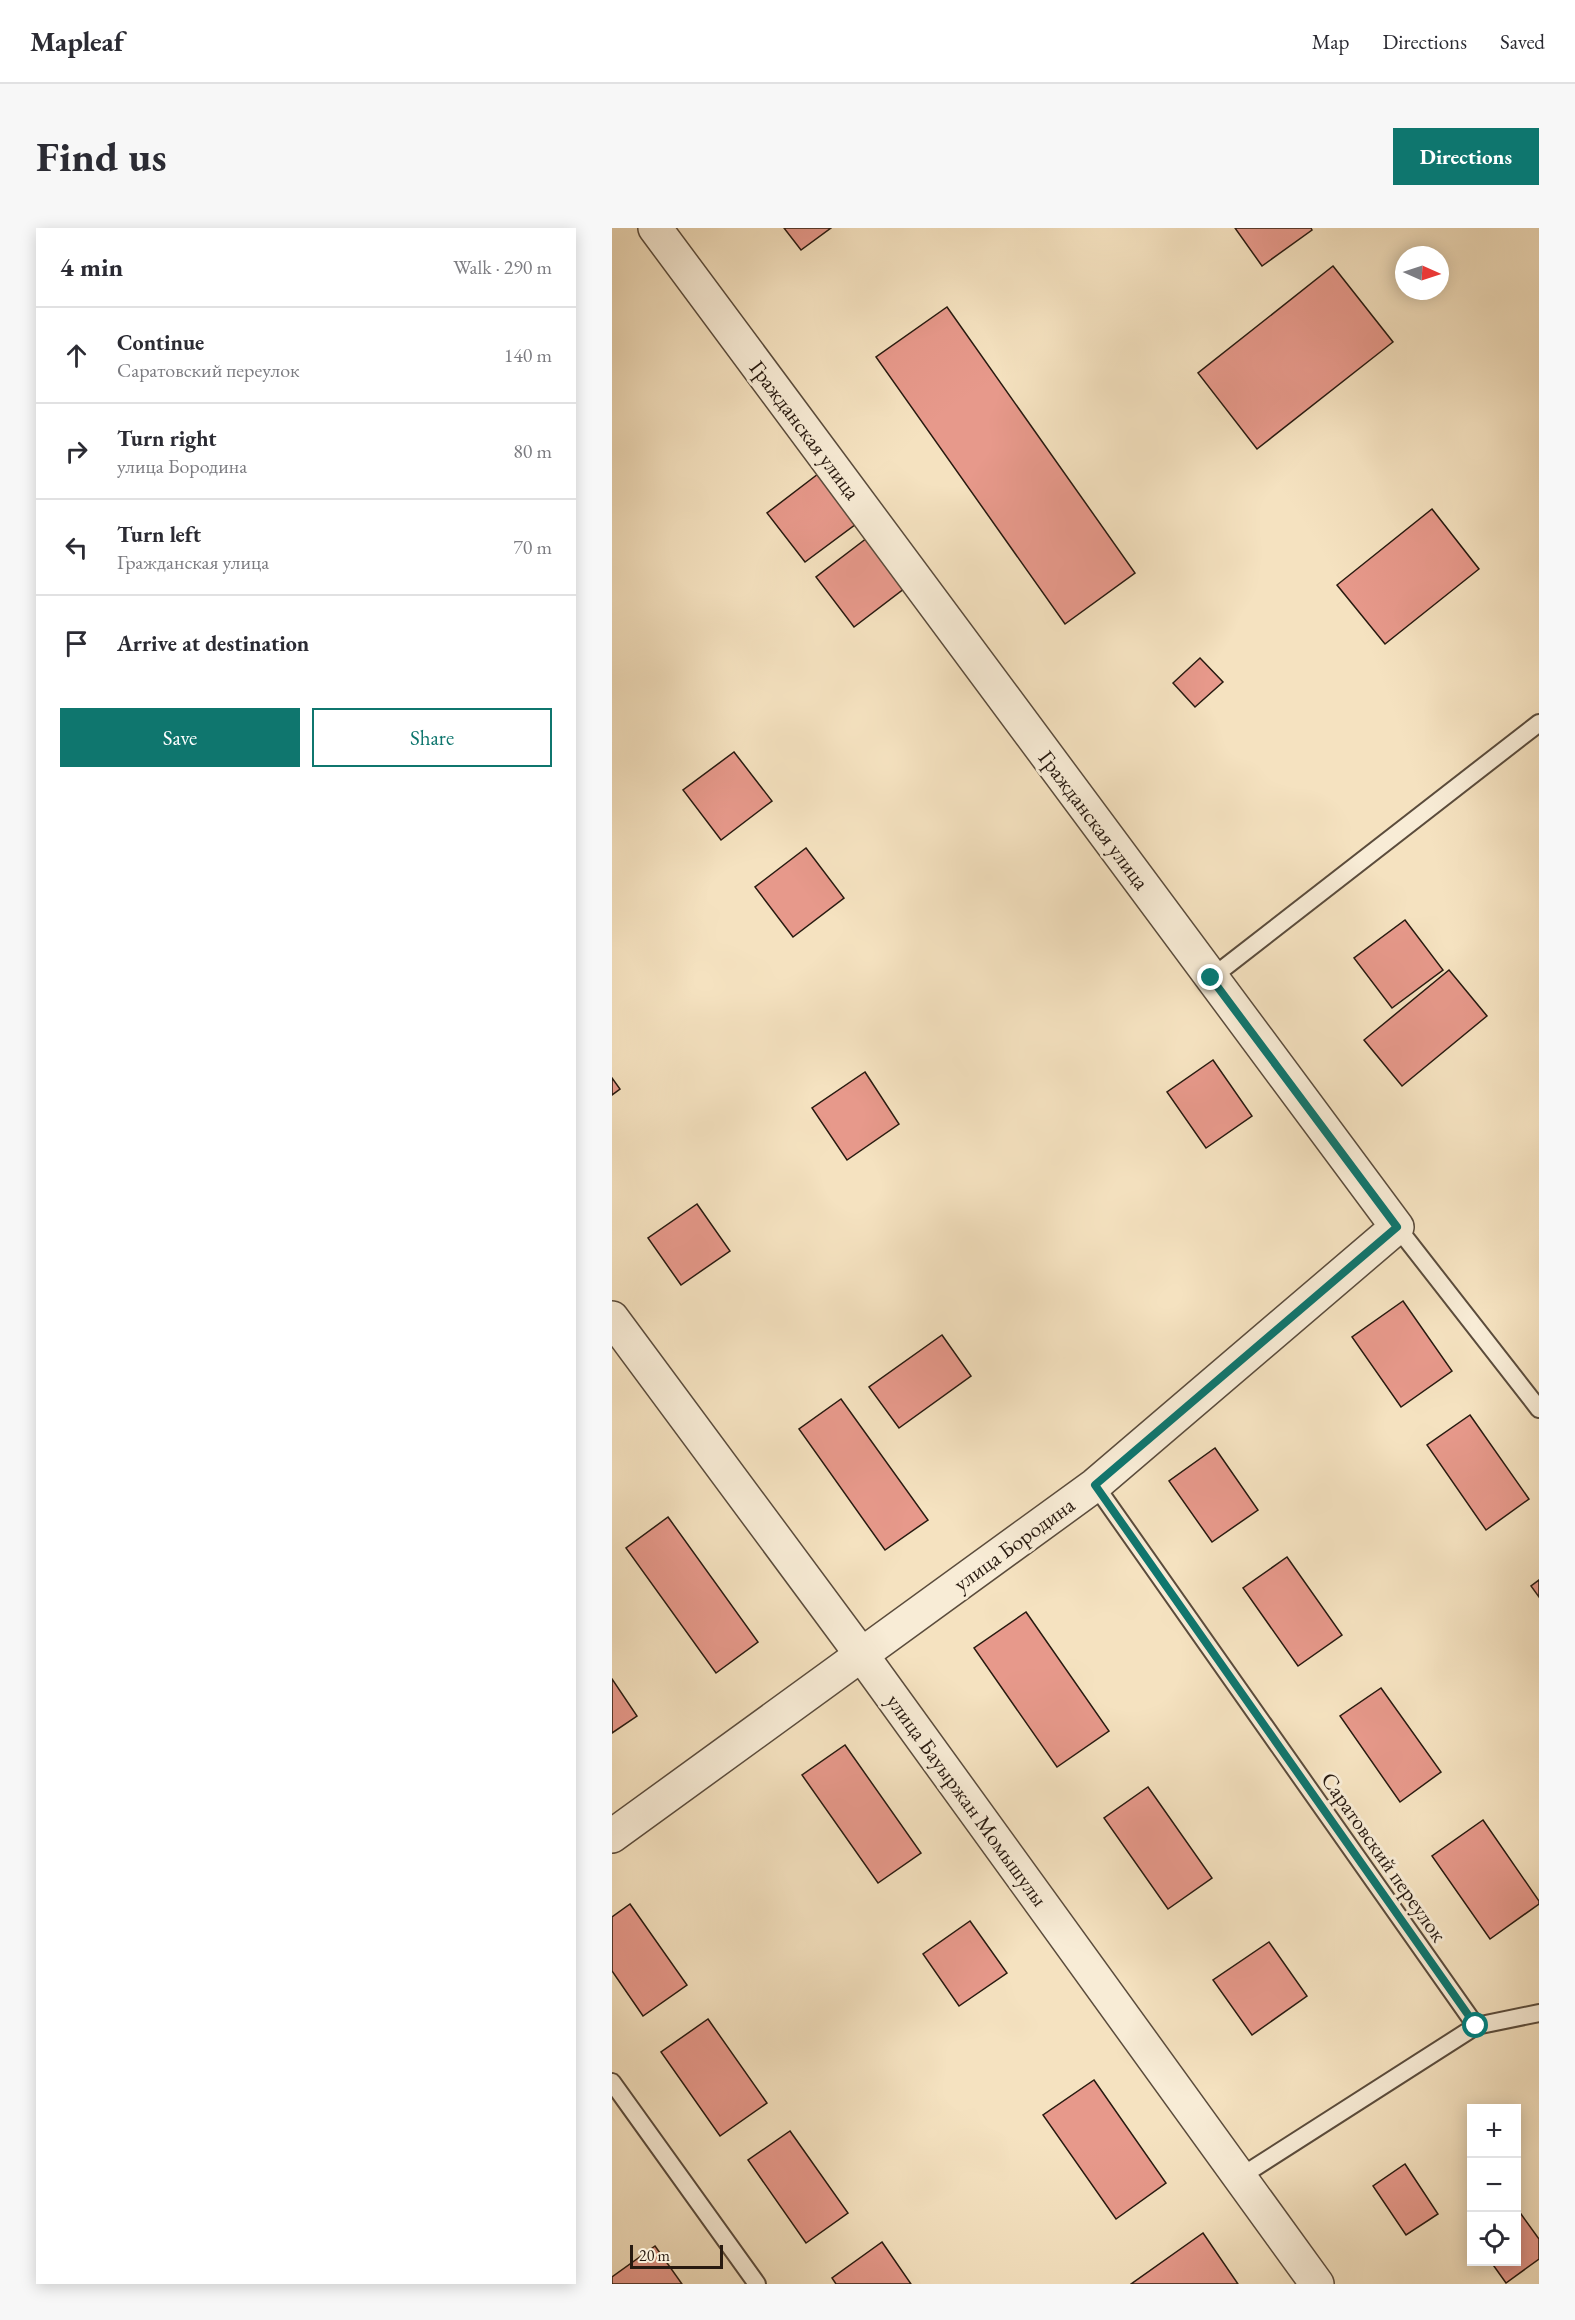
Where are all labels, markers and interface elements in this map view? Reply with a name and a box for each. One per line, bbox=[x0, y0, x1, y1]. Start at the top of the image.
text: Mapleaf bbox=[30, 23, 124, 59]
text: Map bbox=[1312, 28, 1349, 55]
text: Directions bbox=[1382, 28, 1467, 55]
text: Saved bbox=[1500, 28, 1545, 55]
button: Directions bbox=[1393, 128, 1539, 185]
text: Find us bbox=[36, 129, 167, 184]
north arrow bbox=[1395, 246, 1449, 300]
text: 4 min bbox=[60, 250, 123, 284]
text: Walk · 290 m bbox=[453, 254, 552, 280]
text: Continue bbox=[117, 328, 204, 357]
icon: ahead bbox=[60, 339, 93, 372]
text: 140 m bbox=[504, 342, 552, 368]
street label: Гражданская улица bbox=[743, 354, 867, 506]
text: Саратовский переулок bbox=[117, 357, 300, 383]
text: Turn right bbox=[117, 424, 216, 453]
icon: right bbox=[60, 435, 93, 468]
text: 80 m bbox=[513, 438, 552, 464]
text: улица Бородина bbox=[117, 453, 247, 479]
text: Turn left bbox=[117, 520, 201, 549]
icon: left bbox=[60, 531, 93, 564]
text: 70 m bbox=[513, 534, 552, 560]
text: Гражданская улица bbox=[117, 549, 269, 575]
icon: arrive bbox=[60, 627, 93, 660]
text: Arrive at destination bbox=[117, 629, 309, 658]
button: Save bbox=[60, 708, 300, 767]
button: Share bbox=[312, 708, 552, 767]
street label: Гражданская улица bbox=[1032, 744, 1156, 896]
route end bbox=[1197, 964, 1223, 990]
street label: улица Бородина bbox=[948, 1490, 1081, 1598]
street label: улица Бауыржан Момышулы bbox=[880, 1688, 1054, 1912]
street label: Саратовский переулок bbox=[1315, 1766, 1454, 1948]
route start bbox=[1462, 2012, 1488, 2038]
map controls bbox=[1467, 2104, 1521, 2266]
button: + bbox=[1467, 2104, 1521, 2158]
button: − bbox=[1467, 2158, 1521, 2212]
button: locate bbox=[1467, 2212, 1521, 2266]
scale bar bbox=[630, 2242, 723, 2270]
text: 20 m bbox=[639, 2245, 670, 2266]

